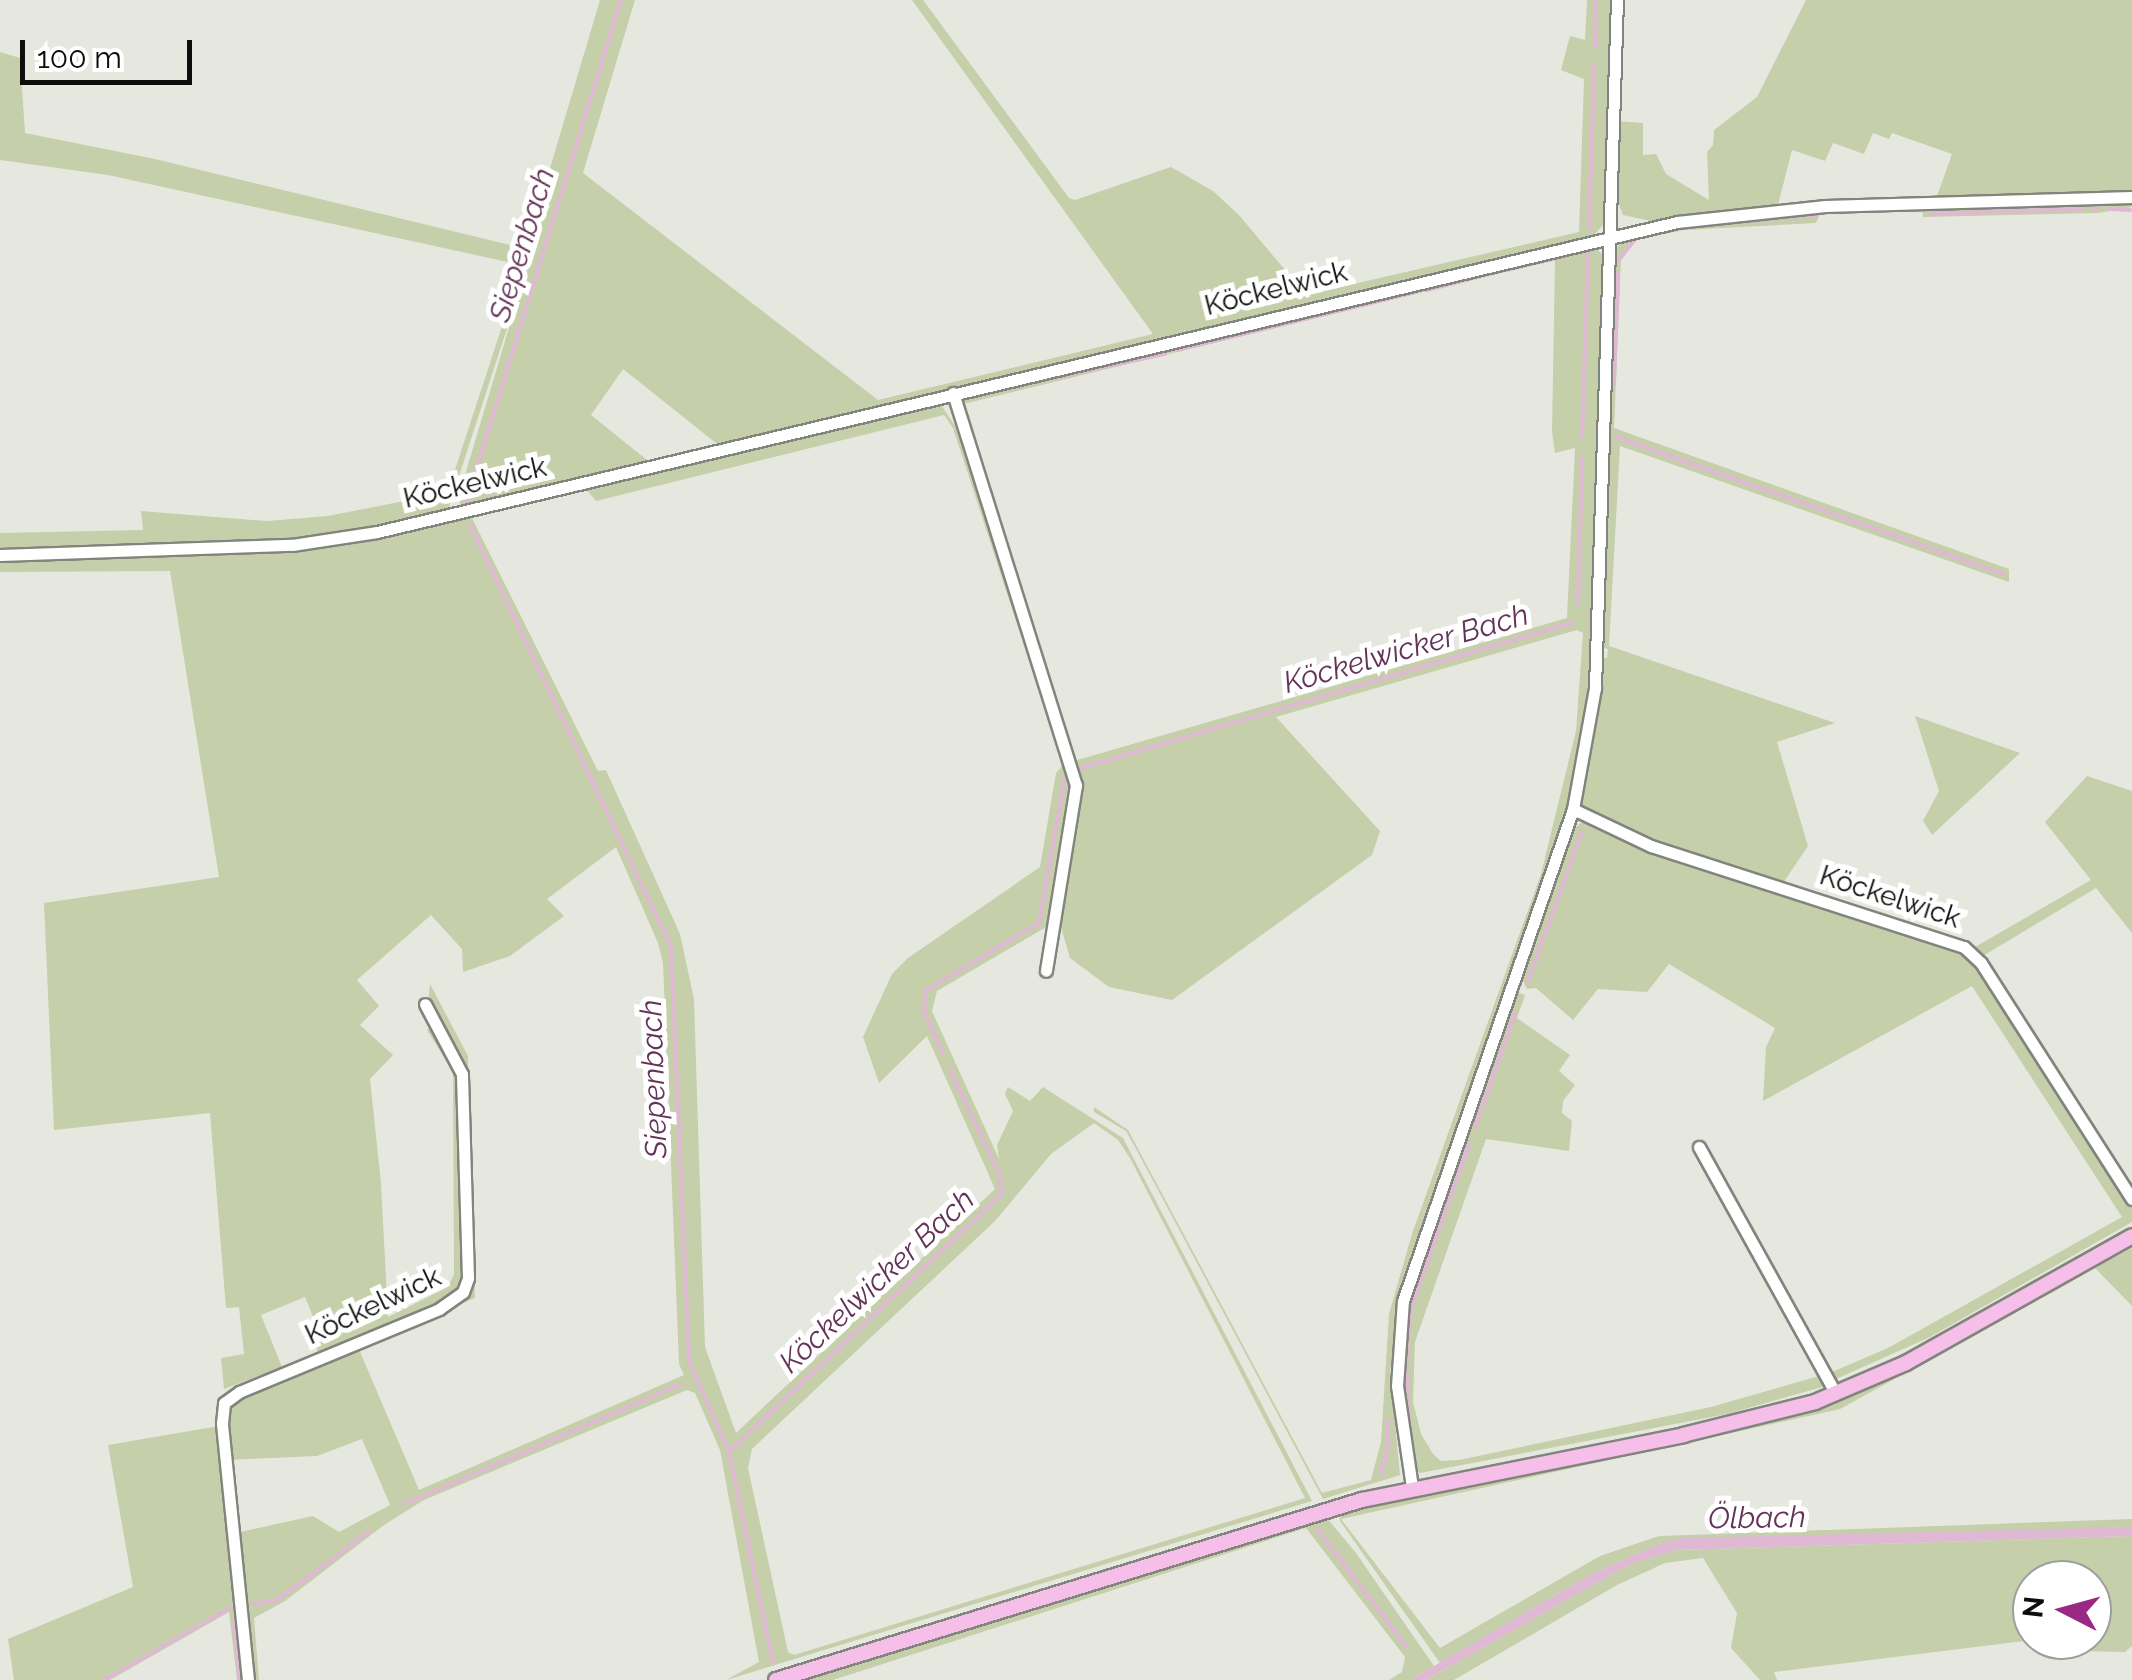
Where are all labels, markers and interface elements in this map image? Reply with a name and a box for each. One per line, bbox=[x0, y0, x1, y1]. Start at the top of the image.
scale bar bbox=[25, 20, 198, 82]
text: 100 m bbox=[37, 40, 122, 75]
water label: Siepenbach bbox=[482, 164, 562, 326]
street label: Köckelwick bbox=[1201, 255, 1351, 323]
street label: Köckelwick bbox=[400, 450, 550, 516]
water label: Köckelwicker Bach bbox=[1279, 597, 1533, 701]
street label: Köckelwick bbox=[1815, 858, 1965, 936]
water label: Siepenbach bbox=[633, 999, 675, 1159]
water label: Köckelwicker Bach bbox=[772, 1181, 982, 1381]
street label: Köckelwick bbox=[300, 1260, 446, 1352]
water label: Ölbach bbox=[1708, 1499, 1806, 1537]
north arrow bbox=[2012, 1560, 2112, 1660]
text: N bbox=[2016, 1595, 2051, 1619]

